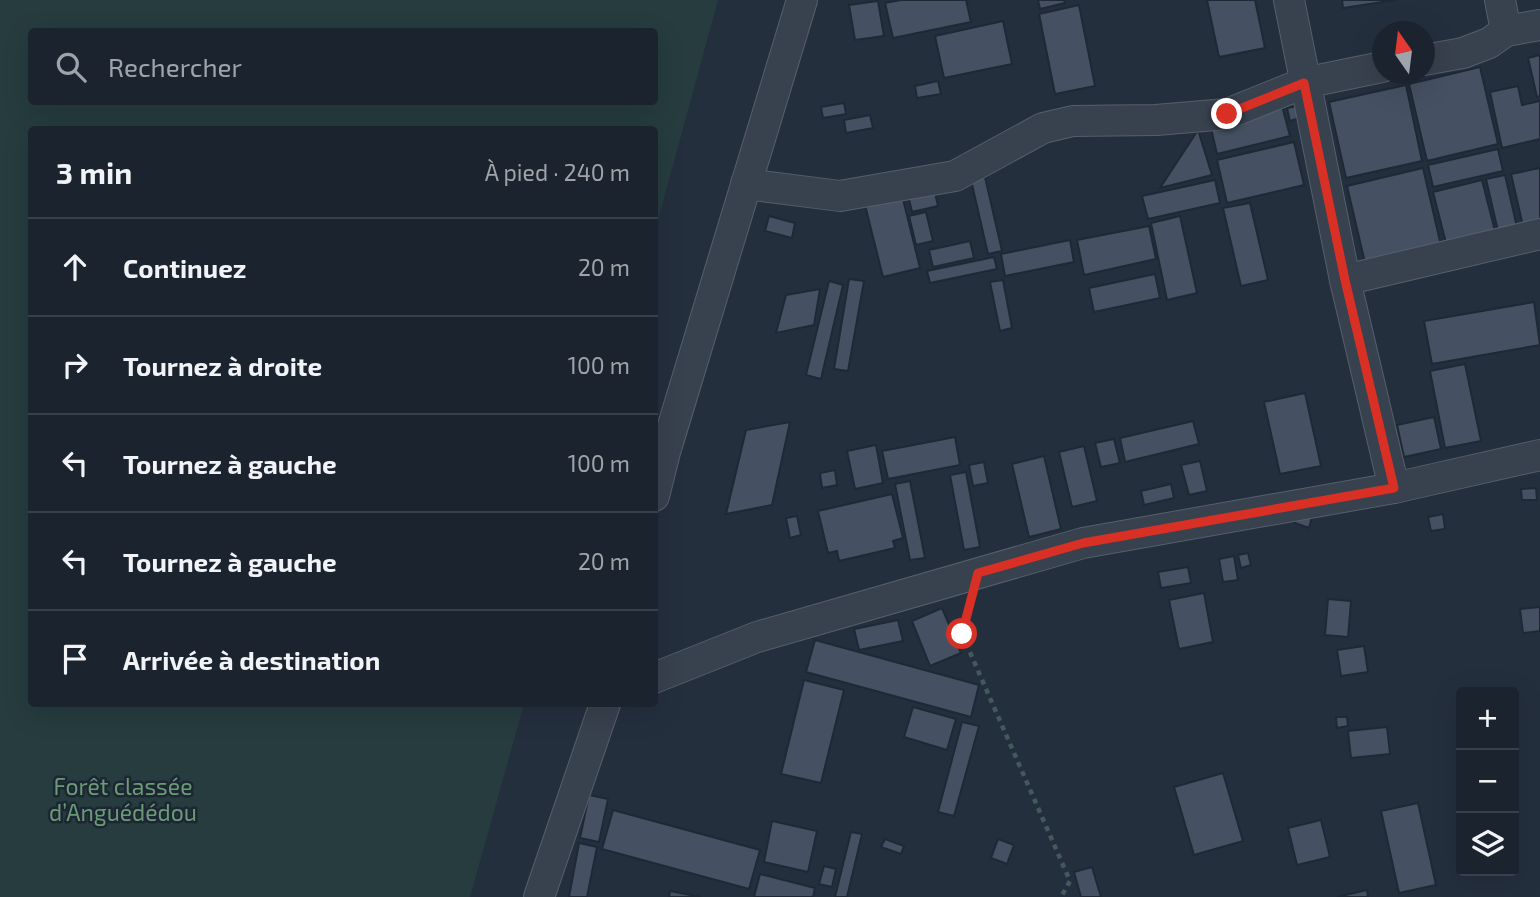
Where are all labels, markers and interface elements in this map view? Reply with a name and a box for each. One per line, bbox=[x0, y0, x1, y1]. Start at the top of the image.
north arrow bbox=[1372, 21, 1435, 84]
search box bbox=[28, 28, 658, 105]
icon: search bbox=[52, 48, 90, 86]
text: Rechercher bbox=[108, 51, 242, 82]
route end bbox=[1211, 98, 1242, 129]
text: 3 min bbox=[56, 154, 132, 190]
text: À pied · 240 m bbox=[485, 158, 630, 186]
icon: ahead bbox=[56, 248, 94, 286]
text: Continuez bbox=[123, 252, 246, 283]
text: 20 m bbox=[578, 253, 630, 281]
icon: right bbox=[56, 346, 94, 384]
text: Tournez à droite bbox=[123, 350, 322, 381]
text: 100 m bbox=[568, 351, 630, 379]
icon: left bbox=[56, 444, 94, 482]
text: Tournez à gauche bbox=[123, 448, 337, 479]
text: 100 m bbox=[568, 449, 630, 477]
icon: left bbox=[56, 542, 94, 580]
text: Tournez à gauche bbox=[123, 546, 337, 577]
text: 20 m bbox=[578, 547, 630, 575]
route start bbox=[946, 618, 977, 649]
icon: arrive bbox=[56, 640, 94, 678]
text: Arrivée à destination bbox=[123, 644, 380, 675]
map controls bbox=[1456, 687, 1519, 876]
button: + bbox=[1456, 687, 1519, 750]
button: − bbox=[1456, 750, 1519, 813]
park label: Forêt classée d’Anguédédou bbox=[49, 772, 197, 826]
button: layers bbox=[1456, 813, 1519, 876]

